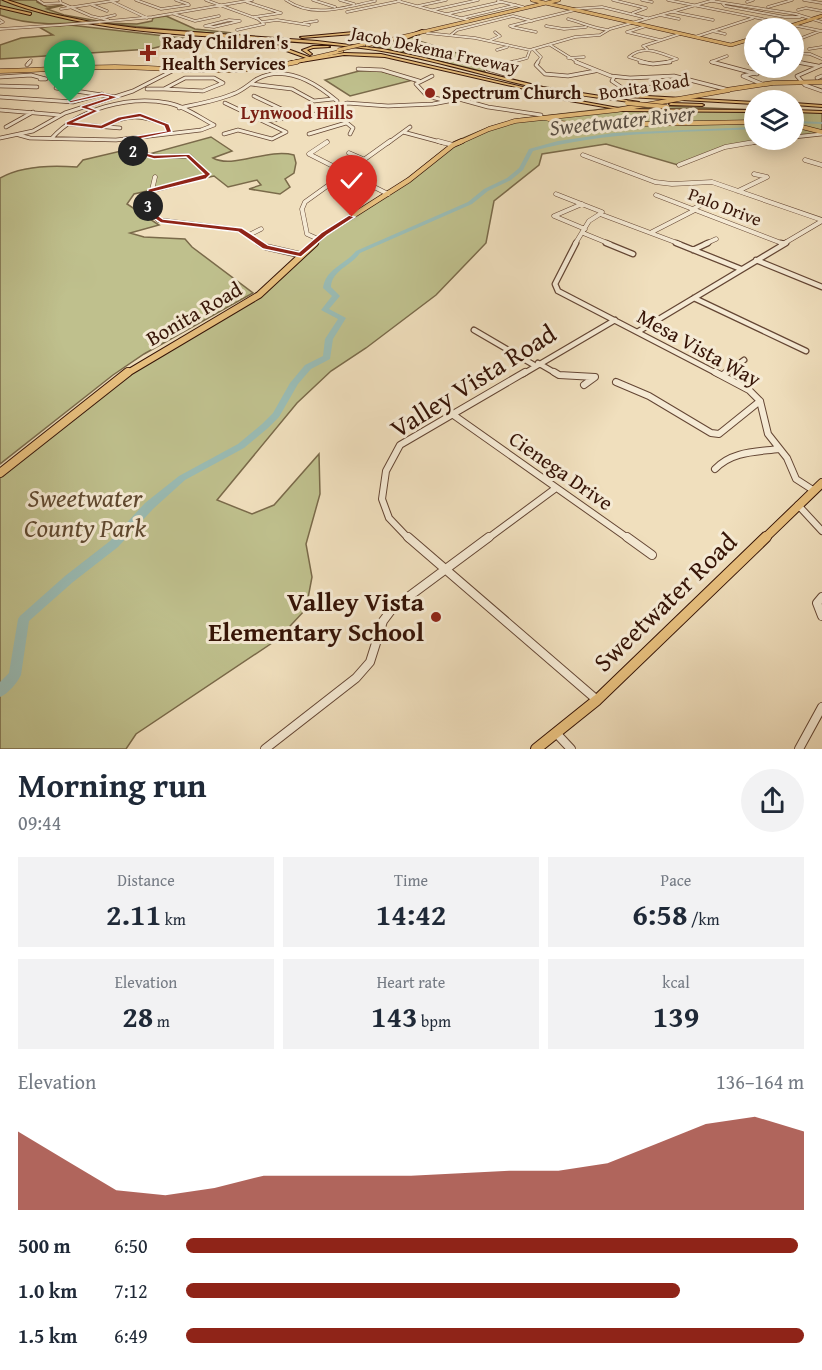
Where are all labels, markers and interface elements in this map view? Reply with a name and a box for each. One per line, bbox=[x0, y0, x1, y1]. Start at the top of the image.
street label: Jacob Dekema Freeway bbox=[347, 18, 522, 81]
map controls bbox=[744, 18, 804, 150]
button: locate bbox=[744, 18, 804, 78]
place label: Rady Children's Health Services bbox=[162, 29, 289, 77]
pin bbox=[44, 40, 95, 102]
marker: Rady Children's Health Services bbox=[139, 44, 157, 62]
icon: arrive bbox=[53, 49, 86, 82]
street label: Bonita Road bbox=[597, 66, 691, 107]
place label: Spectrum Church bbox=[442, 79, 582, 106]
marker: Spectrum Church bbox=[423, 86, 437, 100]
button: layers bbox=[744, 90, 804, 150]
water label: Sweetwater River bbox=[548, 96, 697, 144]
district label: Lynwood Hills bbox=[241, 99, 353, 126]
pin: 2 bbox=[118, 136, 148, 166]
text: 2 bbox=[129, 139, 137, 163]
pin bbox=[326, 155, 377, 217]
icon: check bbox=[335, 164, 368, 197]
street label: Palo Drive bbox=[685, 180, 766, 233]
pin: 3 bbox=[133, 191, 163, 221]
text: 3 bbox=[144, 194, 152, 218]
street label: Bonita Road bbox=[140, 273, 248, 354]
street label: Mesa Vista Way bbox=[632, 301, 767, 395]
street label: Valley Vista Road bbox=[382, 314, 564, 447]
street label: Cienega Drive bbox=[503, 423, 620, 518]
park label: Sweetwater County Park bbox=[24, 478, 146, 547]
street label: Sweetwater Road bbox=[584, 523, 745, 681]
place label: Valley Vista Elementary School bbox=[208, 582, 425, 651]
marker: Valley Vista Elementary School bbox=[429, 610, 443, 624]
text: Morning run bbox=[18, 761, 207, 809]
button: share bbox=[741, 769, 804, 832]
text: 09:44 bbox=[18, 808, 61, 837]
text: Distance bbox=[117, 868, 175, 892]
text: Time bbox=[394, 868, 428, 892]
text: Pace bbox=[661, 868, 691, 892]
text: 2.11 bbox=[106, 892, 161, 936]
text: 14:42 bbox=[376, 892, 446, 936]
text: 6:58 bbox=[632, 892, 687, 936]
text: km bbox=[161, 907, 186, 931]
text: /km bbox=[687, 907, 720, 931]
text: Elevation bbox=[115, 970, 177, 994]
text: Heart rate bbox=[377, 970, 445, 994]
text: kcal bbox=[662, 970, 690, 994]
text: 28 bbox=[122, 994, 153, 1038]
text: 143 bbox=[371, 994, 418, 1038]
text: 139 bbox=[653, 994, 699, 1038]
text: m bbox=[153, 1009, 170, 1033]
text: bpm bbox=[418, 1009, 451, 1033]
text: Elevation bbox=[18, 1067, 96, 1096]
text: 136–164 m bbox=[716, 1067, 804, 1096]
text: 500 m bbox=[18, 1231, 71, 1260]
text: 6:50 bbox=[114, 1231, 148, 1260]
text: 1.0 km bbox=[18, 1276, 77, 1305]
text: 7:12 bbox=[114, 1276, 148, 1305]
text: 1.5 km bbox=[18, 1321, 77, 1350]
text: 6:49 bbox=[114, 1321, 148, 1350]

